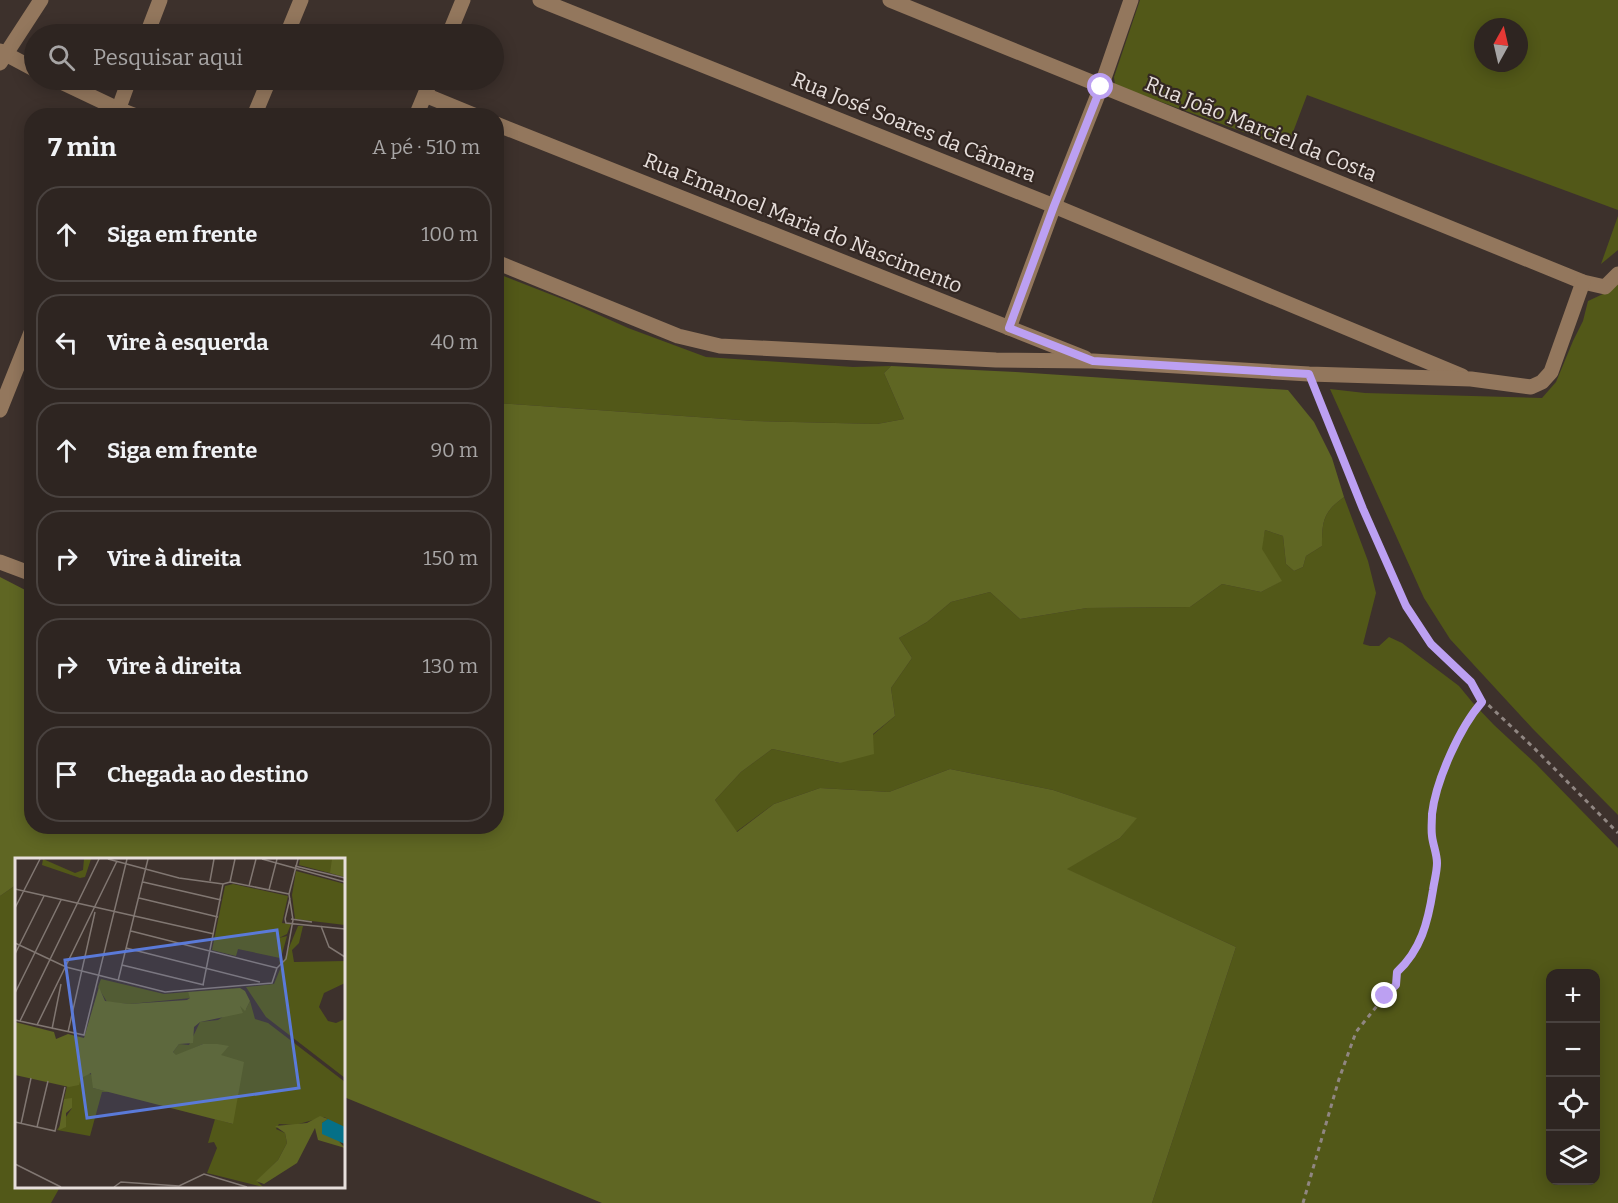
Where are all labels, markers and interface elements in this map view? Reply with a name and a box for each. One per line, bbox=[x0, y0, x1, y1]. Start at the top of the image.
north arrow bbox=[1474, 18, 1528, 72]
search box bbox=[24, 24, 504, 90]
icon: search bbox=[45, 41, 78, 74]
text: Pesquisar aqui bbox=[93, 44, 243, 71]
street label: Rua José Soares da Câmara bbox=[788, 66, 1040, 188]
street label: Rua João Marciel da Costa bbox=[1141, 71, 1381, 188]
route start bbox=[1087, 73, 1113, 99]
text: 7 min bbox=[48, 132, 116, 163]
text: A pé · 510 m bbox=[372, 135, 480, 159]
street label: Rua Emanoel Maria do Nascimento bbox=[640, 147, 966, 299]
icon: ahead bbox=[50, 218, 83, 251]
text: Siga em frente bbox=[107, 221, 257, 248]
text: 100 m bbox=[421, 222, 478, 246]
icon: left bbox=[50, 326, 83, 359]
text: Vire à esquerda bbox=[107, 329, 268, 356]
text: 40 m bbox=[430, 330, 478, 354]
icon: ahead bbox=[50, 434, 83, 467]
text: Siga em frente bbox=[107, 437, 257, 464]
text: 90 m bbox=[430, 438, 478, 462]
icon: right bbox=[50, 542, 83, 575]
text: Vire à direita bbox=[107, 545, 241, 572]
text: 150 m bbox=[423, 546, 478, 570]
icon: right bbox=[50, 650, 83, 683]
text: Vire à direita bbox=[107, 653, 241, 680]
text: 130 m bbox=[423, 654, 478, 678]
icon: arrive bbox=[50, 758, 83, 791]
text: Chegada ao destino bbox=[107, 761, 308, 788]
inset map bbox=[15, 858, 345, 1188]
map controls bbox=[1546, 969, 1600, 1185]
button: + bbox=[1546, 969, 1600, 1023]
route end bbox=[1371, 982, 1397, 1008]
button: − bbox=[1546, 1023, 1600, 1077]
button: locate bbox=[1546, 1077, 1600, 1131]
button: layers bbox=[1546, 1131, 1600, 1185]

